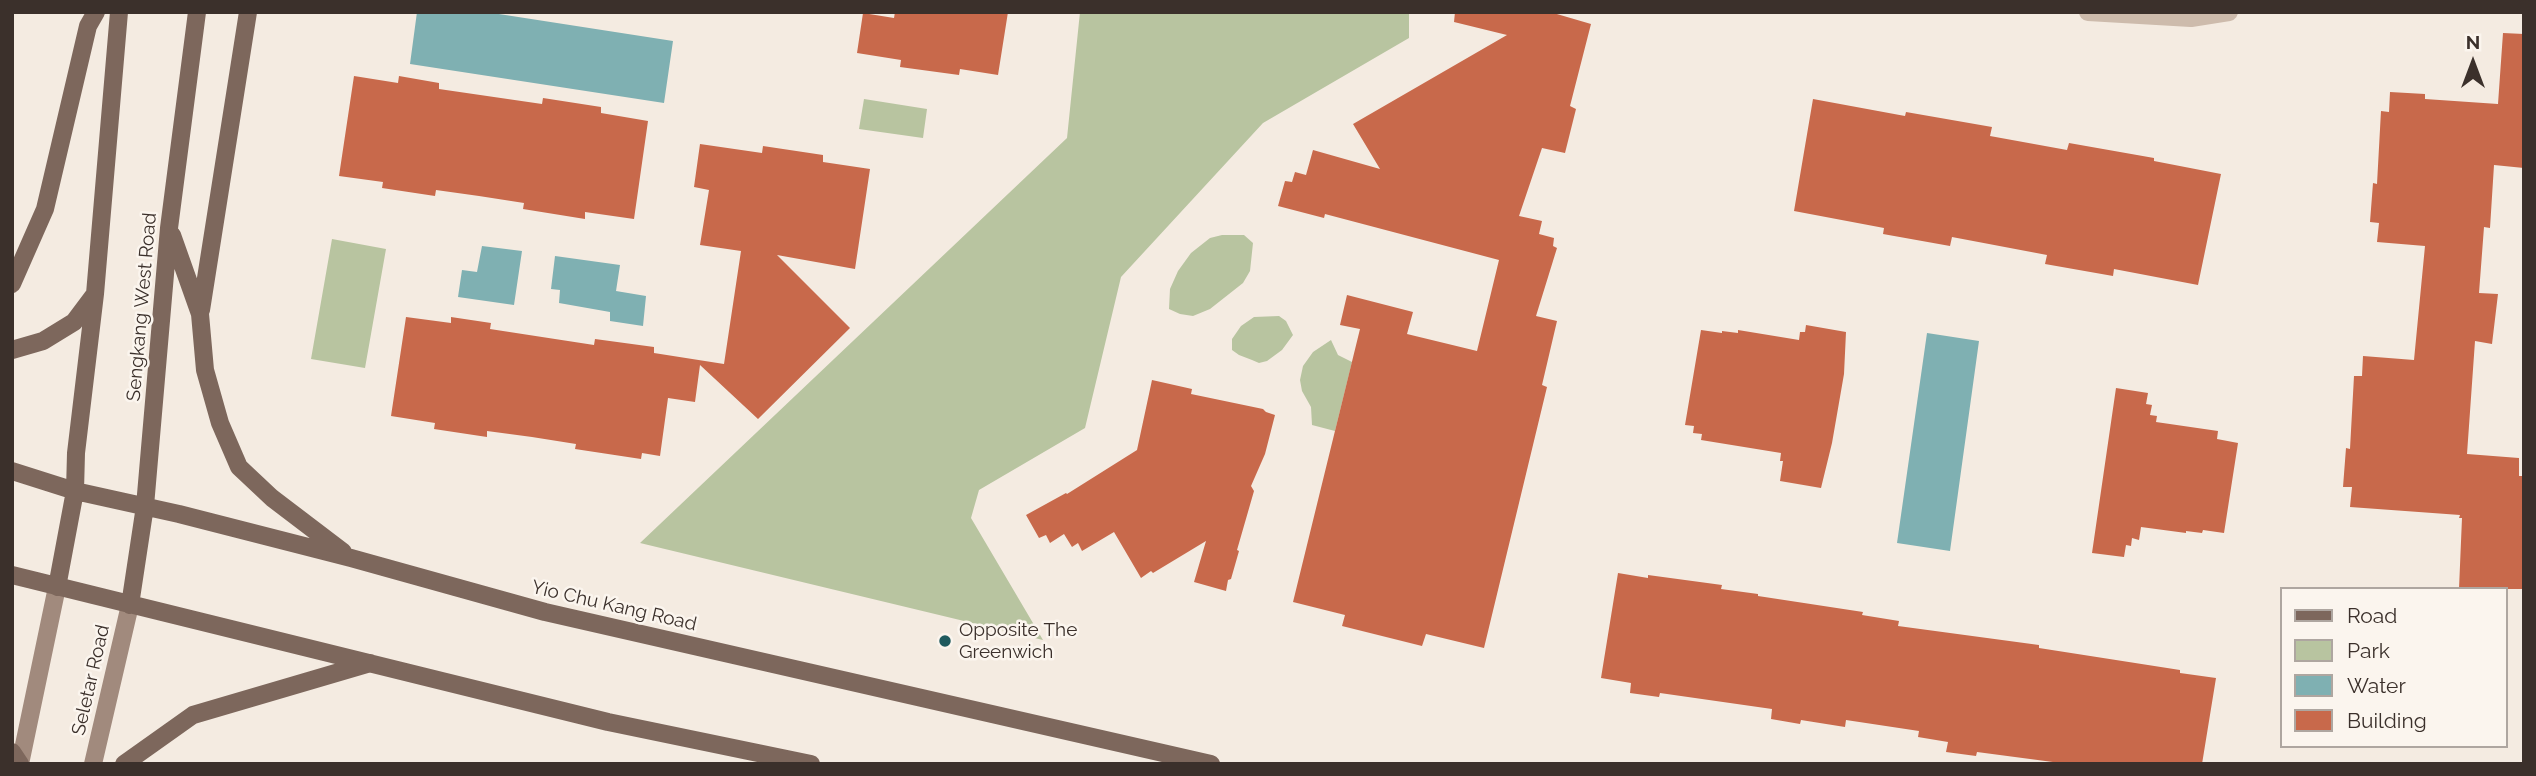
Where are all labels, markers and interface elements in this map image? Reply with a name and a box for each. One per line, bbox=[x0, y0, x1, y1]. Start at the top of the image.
north arrow bbox=[2438, 28, 2508, 98]
text: N bbox=[2466, 31, 2480, 53]
street label: Sengkang West Road bbox=[122, 212, 162, 402]
street label: Yio Chu Kang Road bbox=[529, 576, 699, 636]
legend bbox=[2280, 587, 2508, 748]
text: Road bbox=[2347, 603, 2397, 628]
place label: Opposite The Greenwich bbox=[959, 619, 1077, 663]
street label: Seletar Road bbox=[67, 623, 115, 737]
marker: Opposite The Greenwich bbox=[937, 633, 953, 649]
text: Park bbox=[2347, 638, 2390, 663]
text: Water bbox=[2347, 673, 2406, 698]
text: Building bbox=[2347, 708, 2427, 733]

